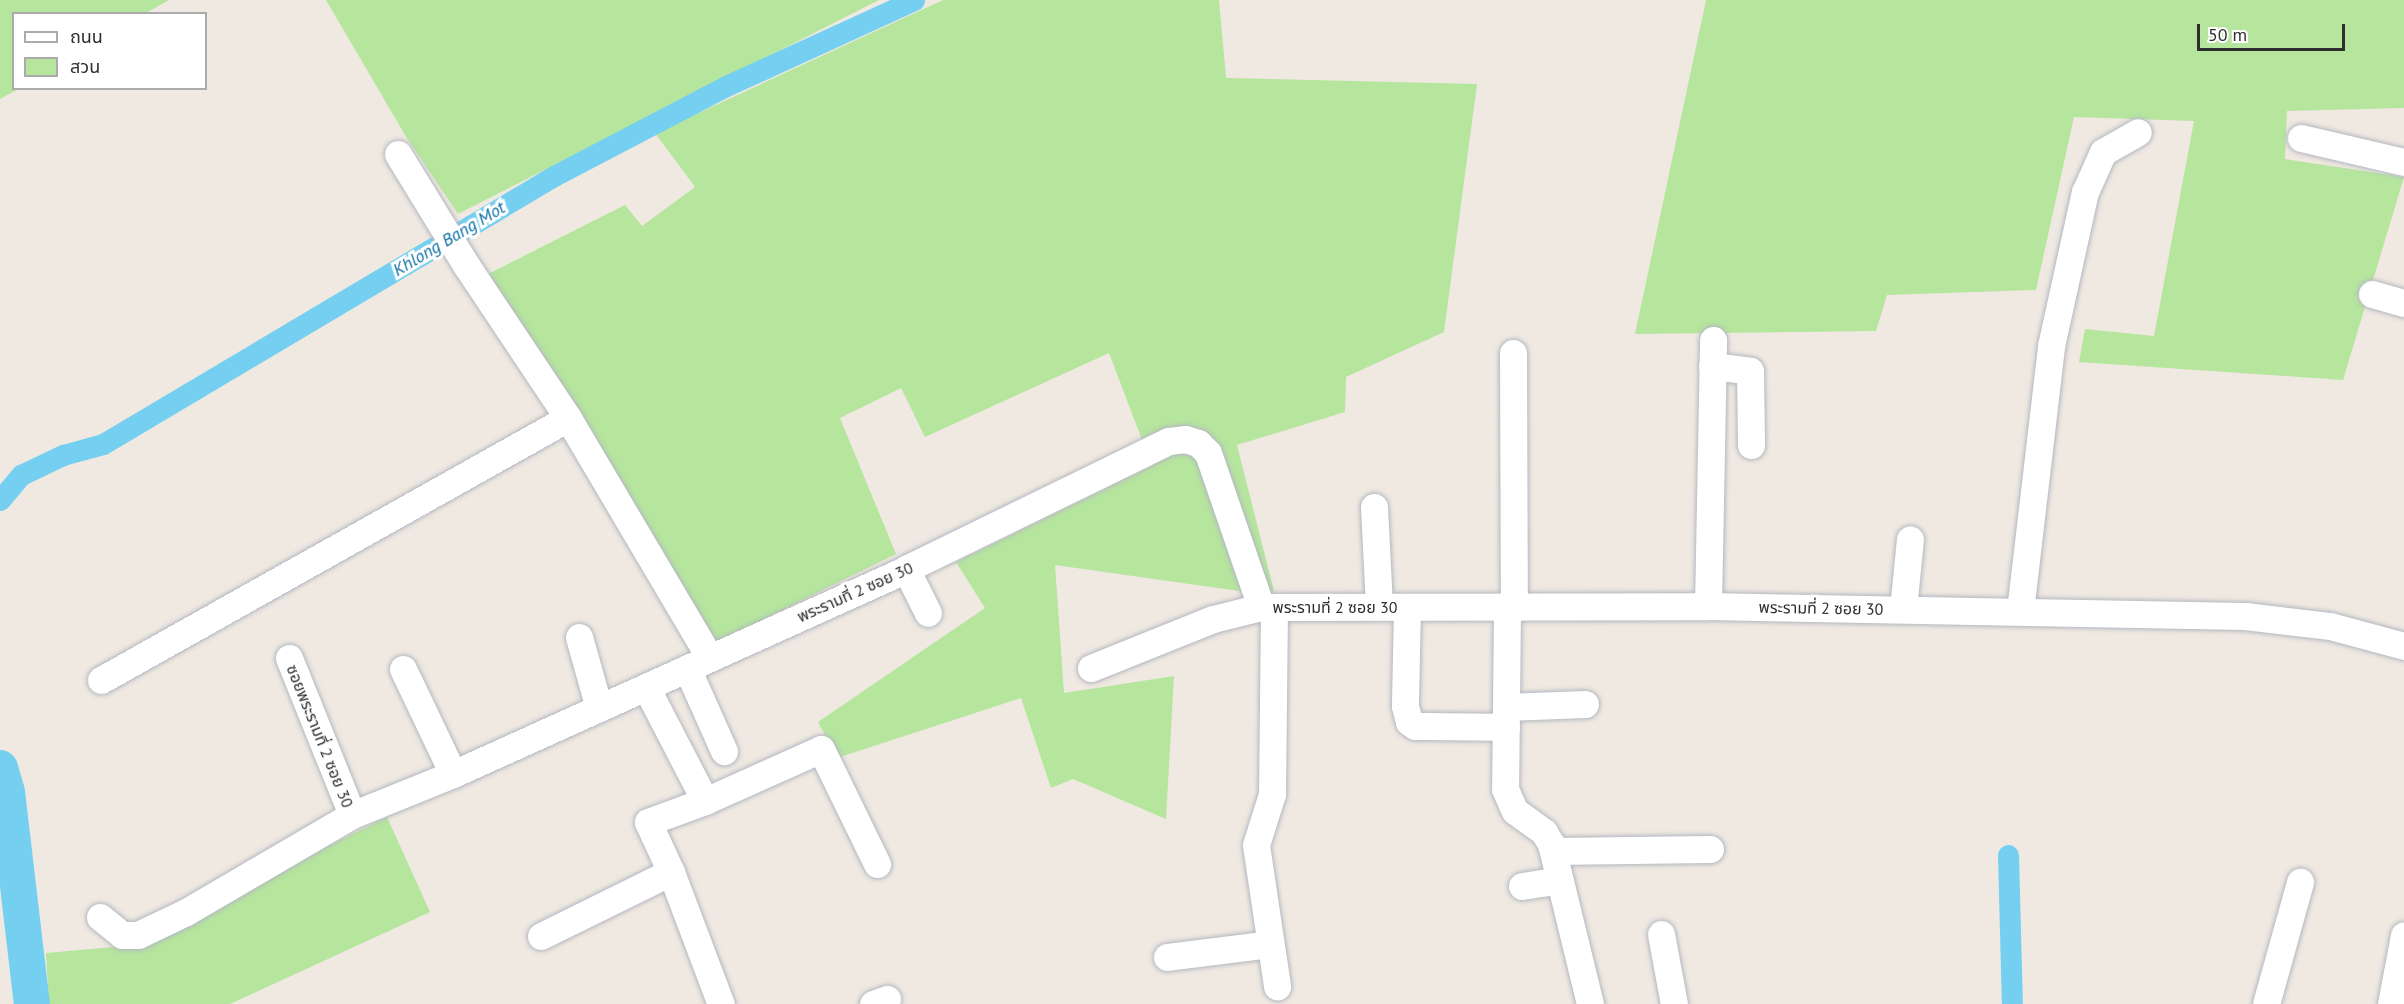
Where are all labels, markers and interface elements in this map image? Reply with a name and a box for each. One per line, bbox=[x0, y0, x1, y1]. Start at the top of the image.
legend bbox=[12, 12, 207, 90]
scale bar bbox=[2200, 12, 2348, 50]
text: 50 m bbox=[2208, 23, 2247, 46]
text: ถนน bbox=[70, 25, 103, 48]
text: สวน bbox=[70, 55, 100, 78]
water label: Khlong Bang Mot bbox=[389, 197, 509, 281]
street label: พระรามที่ 2 ซอย 30 bbox=[794, 558, 916, 626]
street label: พระรามที่ 2 ซอย 30 bbox=[1273, 597, 1397, 617]
street label: พระรามที่ 2 ซอย 30 bbox=[1758, 597, 1884, 619]
street label: ซอยพระรามที่ 2 ซอย 30 bbox=[283, 662, 357, 810]

